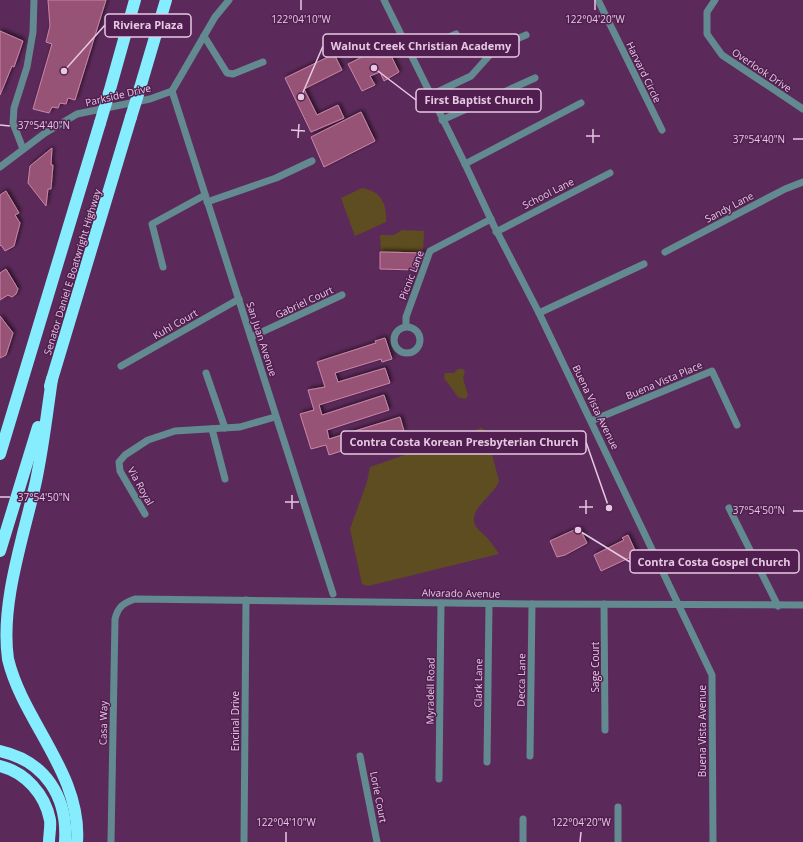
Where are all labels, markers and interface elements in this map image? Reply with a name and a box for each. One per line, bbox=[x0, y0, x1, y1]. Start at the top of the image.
text: 122°04'10"W bbox=[271, 12, 332, 26]
text: 122°04'20"W bbox=[565, 12, 626, 26]
callout: Riviera Plaza bbox=[105, 14, 191, 37]
text: Riviera Plaza bbox=[113, 17, 183, 32]
callout: Walnut Creek Christian Academy bbox=[323, 34, 519, 57]
text: Walnut Creek Christian Academy bbox=[331, 38, 512, 53]
street label: Harvard Circle bbox=[623, 39, 665, 105]
street label: Overlook Drive bbox=[729, 45, 795, 95]
street label: Parkside Drive bbox=[84, 81, 153, 109]
callout: First Baptist Church bbox=[416, 89, 541, 112]
text: First Baptist Church bbox=[424, 92, 534, 107]
text: 37°54'40"N bbox=[18, 118, 70, 132]
text: 37°54'40"N bbox=[733, 132, 785, 146]
street label: School Lane bbox=[520, 174, 577, 212]
street label: Senator Daniel E Boatwright Highway bbox=[40, 186, 104, 357]
street label: Sandy Lane bbox=[702, 188, 756, 226]
street label: Picnic Lane bbox=[395, 248, 427, 302]
street label: Gabriel Court bbox=[273, 282, 336, 322]
street label: San Juan Avenue bbox=[243, 300, 281, 378]
street label: Kuhl Court bbox=[150, 305, 200, 342]
street label: Buena Vista Place bbox=[624, 357, 705, 402]
street label: Buena Vista Avenue bbox=[569, 362, 623, 452]
callout: Contra Costa Korean Presbyterian Church bbox=[341, 431, 586, 454]
text: Contra Costa Korean Presbyterian Church bbox=[349, 434, 579, 449]
street label: Via Royal bbox=[125, 464, 157, 508]
text: 37°54'50"N bbox=[18, 490, 70, 504]
text: 37°54'50"N bbox=[733, 503, 785, 517]
callout: Contra Costa Gospel Church bbox=[630, 550, 799, 573]
text: Contra Costa Gospel Church bbox=[637, 554, 791, 569]
street label: Alvarado Avenue bbox=[422, 585, 501, 601]
street label: Sage Court bbox=[588, 641, 602, 692]
street label: Decca Lane bbox=[514, 653, 528, 707]
street label: Myradell Road bbox=[422, 657, 438, 725]
street label: Clark Lane bbox=[471, 658, 485, 708]
street label: Buena Vista Avenue bbox=[695, 684, 709, 777]
street label: Encinal Drive bbox=[228, 690, 242, 751]
street label: Casa Way bbox=[96, 700, 110, 745]
street label: Lorie Court bbox=[367, 770, 391, 824]
text: 122°04'10"W bbox=[256, 815, 317, 829]
text: 122°04'20"W bbox=[551, 815, 612, 829]

